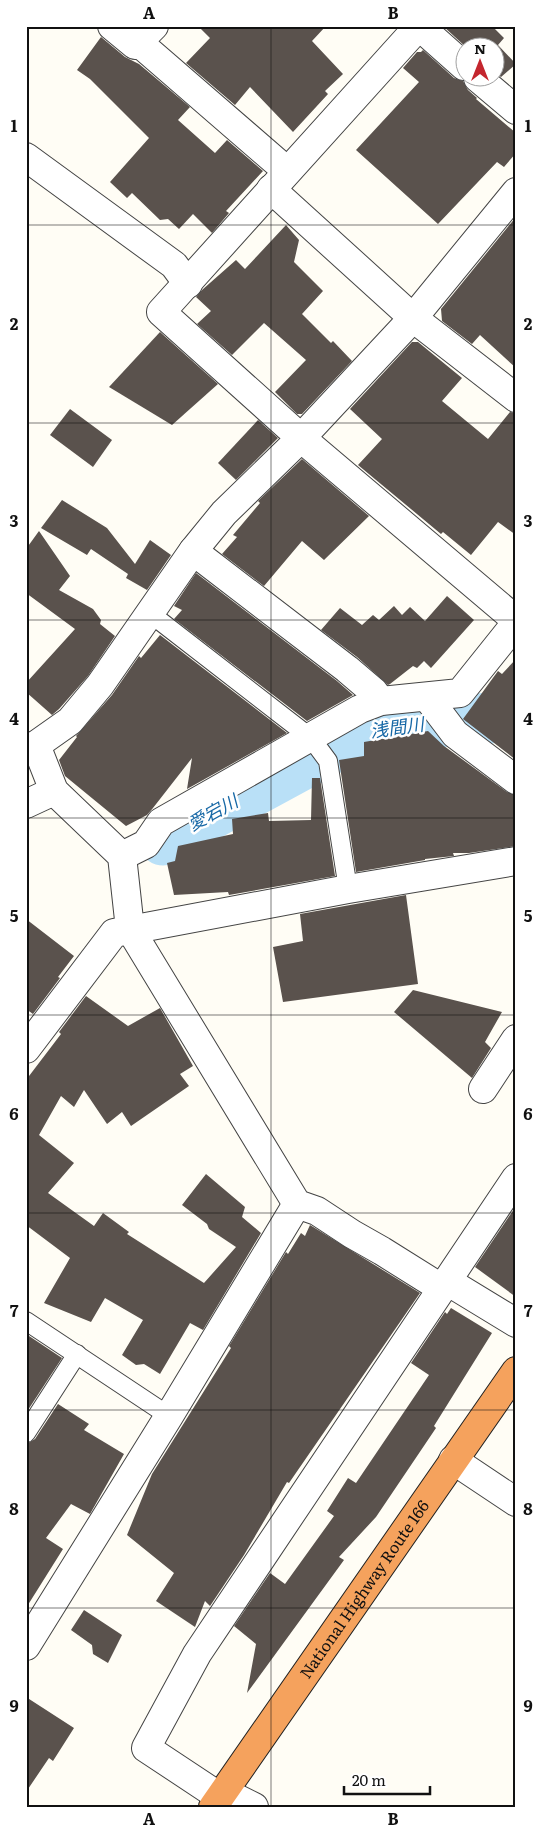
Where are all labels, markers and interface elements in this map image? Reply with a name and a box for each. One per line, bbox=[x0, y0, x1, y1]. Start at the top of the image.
text: A bbox=[143, 0, 155, 24]
text: B bbox=[387, 0, 399, 24]
north arrow bbox=[454, 38, 504, 88]
text: N bbox=[474, 38, 486, 58]
text: 1 bbox=[11, 113, 18, 137]
text: 1 bbox=[525, 113, 532, 137]
text: 2 bbox=[10, 311, 19, 335]
text: 2 bbox=[524, 311, 533, 335]
text: 3 bbox=[10, 508, 19, 532]
text: 3 bbox=[524, 508, 533, 532]
text: 4 bbox=[9, 706, 19, 730]
text: 4 bbox=[523, 706, 533, 730]
water label: 浅間川 bbox=[368, 709, 427, 744]
water label: 愛宕川 bbox=[182, 786, 244, 837]
text: 5 bbox=[10, 903, 19, 927]
text: 5 bbox=[524, 903, 533, 927]
text: 6 bbox=[9, 1101, 19, 1125]
text: 6 bbox=[523, 1101, 533, 1125]
text: 7 bbox=[10, 1298, 19, 1322]
text: 7 bbox=[524, 1298, 533, 1322]
street label: National Highway Route 166 bbox=[293, 1494, 434, 1683]
text: 8 bbox=[9, 1496, 19, 1520]
text: 8 bbox=[523, 1496, 533, 1520]
text: 9 bbox=[9, 1693, 19, 1717]
text: 9 bbox=[523, 1693, 533, 1717]
scale bar bbox=[344, 1763, 431, 1795]
text: 20 m bbox=[352, 1768, 386, 1791]
text: A bbox=[143, 1806, 155, 1830]
text: B bbox=[387, 1806, 399, 1830]

